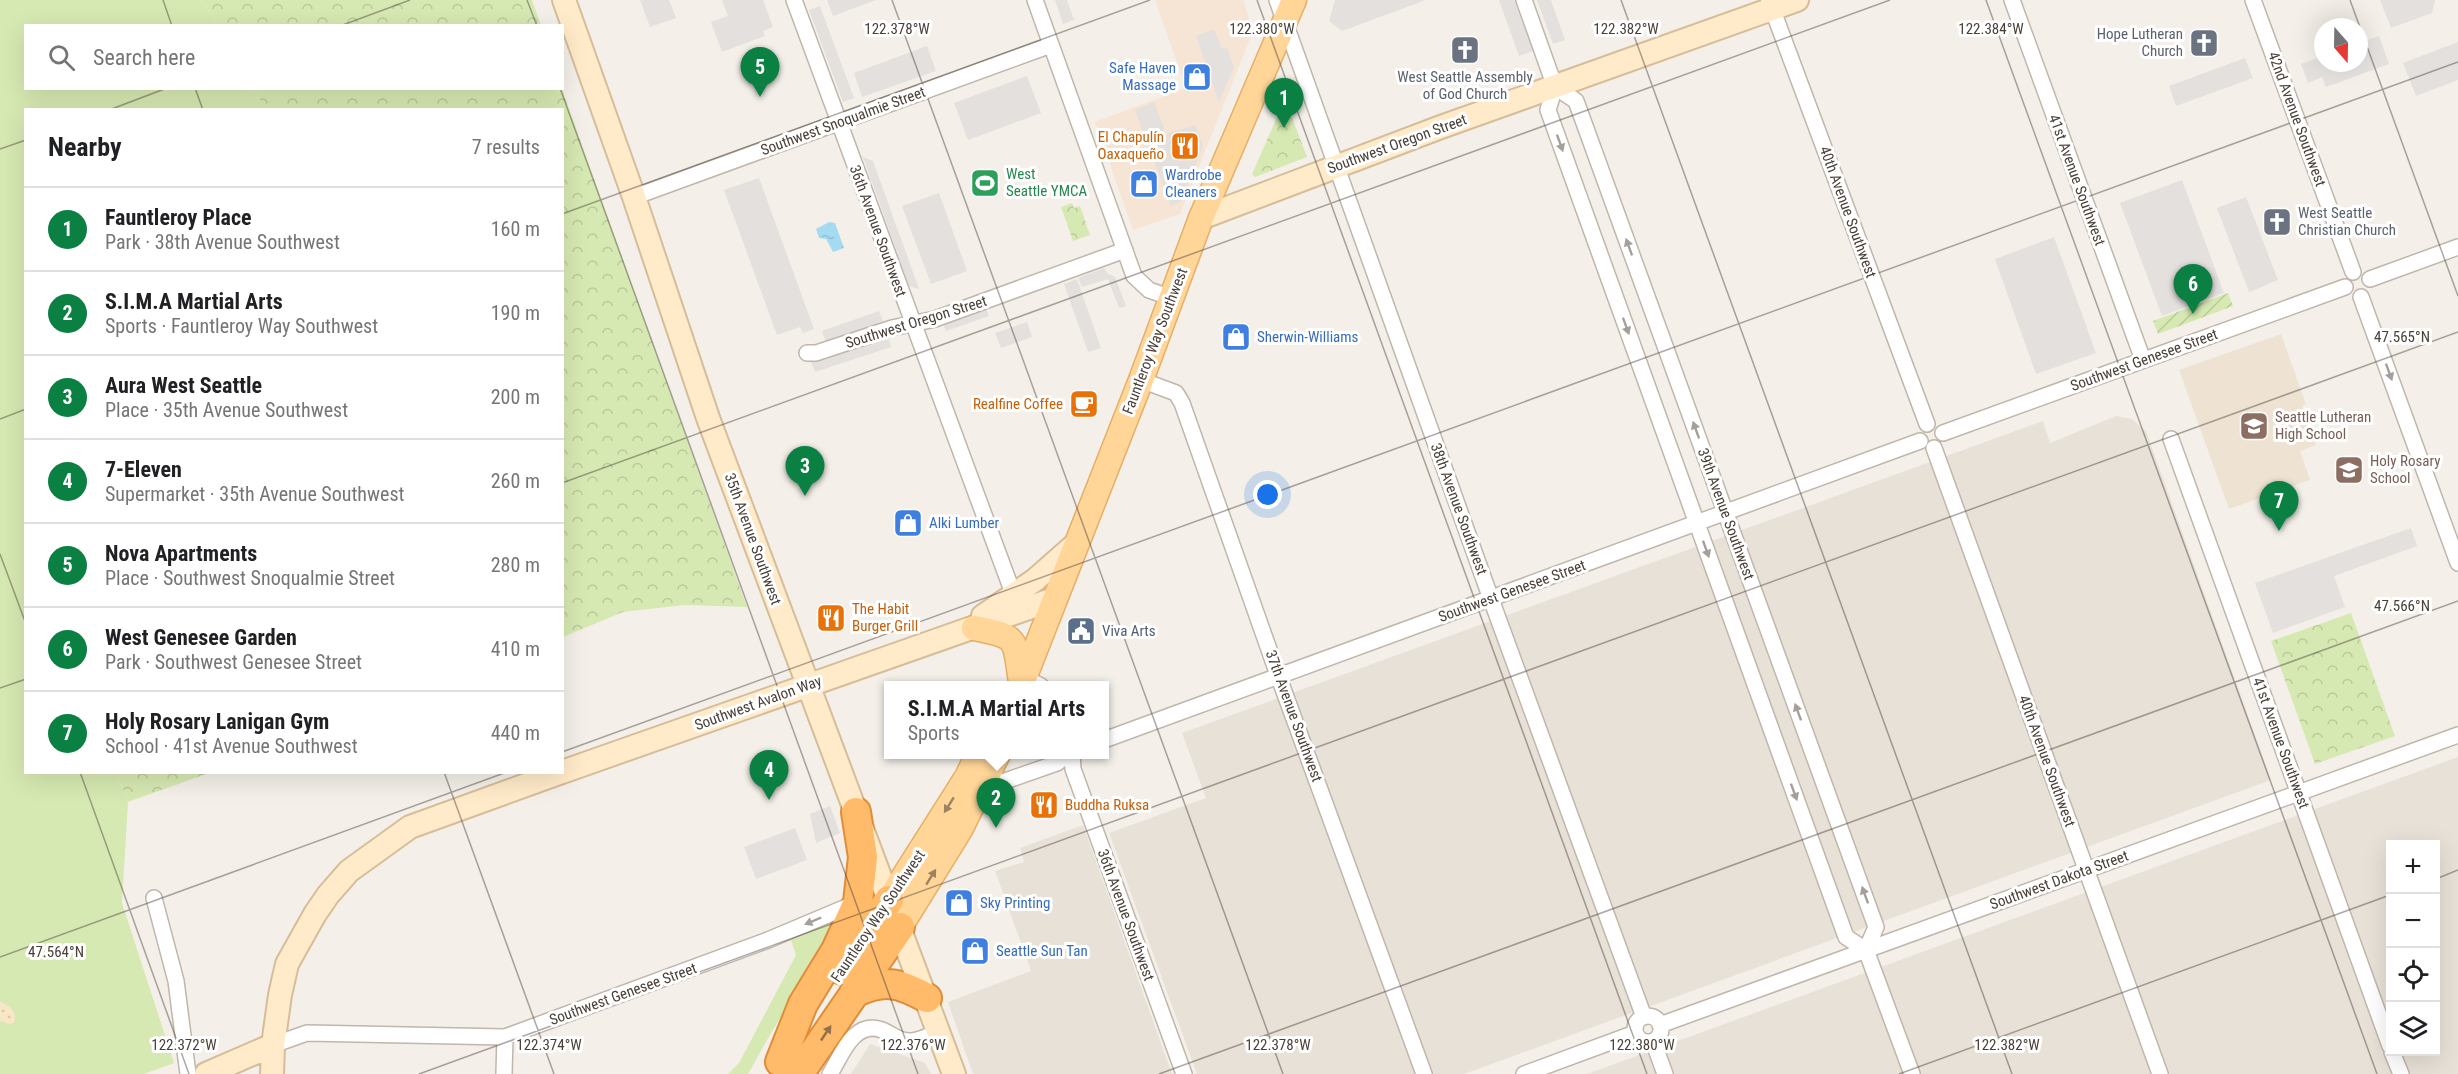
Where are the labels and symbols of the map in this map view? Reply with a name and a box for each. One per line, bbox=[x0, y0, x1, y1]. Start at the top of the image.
north arrow bbox=[2314, 18, 2368, 72]
text: 122.378°W bbox=[864, 20, 930, 38]
text: 122.380°W bbox=[1229, 20, 1295, 38]
text: 122.382°W bbox=[1593, 20, 1659, 38]
text: 122.384°W bbox=[1958, 20, 2024, 38]
place label: Hope Lutheran Church bbox=[2097, 25, 2183, 60]
church icon: Hope Lutheran Church bbox=[2188, 27, 2220, 59]
church icon: West Seattle Assembly of God Church bbox=[1449, 34, 1481, 66]
pin: 5 bbox=[740, 48, 780, 97]
street label: 42nd Avenue Southwest bbox=[2264, 49, 2330, 189]
place label: Safe Haven Massage bbox=[1109, 59, 1176, 94]
shop icon: Safe Haven Massage bbox=[1181, 61, 1213, 93]
place label: West Seattle Assembly of God Church bbox=[1397, 68, 1533, 103]
pin: 1 bbox=[1264, 78, 1304, 128]
street label: Southwest Snoqualmie Street bbox=[758, 83, 928, 159]
street label: Southwest Oregon Street bbox=[1325, 110, 1469, 178]
street label: 41st Avenue Southwest bbox=[2045, 112, 2109, 248]
place label: El Chapulín Oaxaqueño bbox=[1097, 128, 1164, 163]
restaurant icon: El Chapulín Oaxaqueño bbox=[1169, 130, 1201, 162]
one-way arrow bbox=[1555, 134, 1565, 152]
street label: 40th Avenue Southwest bbox=[1816, 144, 1880, 280]
street label: 36th Avenue Southwest bbox=[846, 163, 910, 299]
place label: West Seattle YMCA bbox=[1006, 165, 1087, 200]
place label: Wardrobe Cleaners bbox=[1165, 166, 1222, 201]
sports icon: West Seattle YMCA bbox=[969, 167, 1001, 199]
shop icon: Wardrobe Cleaners bbox=[1128, 168, 1160, 200]
place label: West Seattle Christian Church bbox=[2298, 204, 2396, 239]
church icon: West Seattle Christian Church bbox=[2261, 206, 2293, 238]
one-way arrow bbox=[1623, 238, 1633, 256]
pin: 6 bbox=[2174, 264, 2212, 314]
street label: Fauntleroy Way Southwest bbox=[1119, 265, 1191, 417]
street label: Southwest Oregon Street bbox=[843, 292, 989, 352]
one-way arrow bbox=[1621, 317, 1631, 335]
shop icon: Sherwin-Williams bbox=[1220, 321, 1252, 353]
street label: Southwest Genesee Street bbox=[2068, 325, 2220, 395]
place label: Sherwin-Williams bbox=[1257, 328, 1359, 346]
text: 47.565°N bbox=[2374, 328, 2430, 346]
one-way arrow bbox=[2384, 363, 2394, 381]
cafe icon: Realfine Coffee bbox=[1068, 388, 1100, 420]
place label: Realfine Coffee bbox=[973, 395, 1063, 413]
place label: Seattle Lutheran High School bbox=[2275, 408, 2371, 443]
school or university icon: Seattle Lutheran High School bbox=[2238, 410, 2270, 442]
one-way arrow bbox=[1690, 421, 1700, 439]
street label: 38th Avenue Southwest bbox=[1427, 441, 1491, 577]
pin: 3 bbox=[786, 446, 824, 496]
street label: 39th Avenue Southwest bbox=[1694, 446, 1758, 582]
place label: Holy Rosary School bbox=[2370, 452, 2440, 487]
school or university icon: Holy Rosary School bbox=[2333, 454, 2365, 486]
street label: 35th Avenue Southwest bbox=[721, 471, 785, 607]
your location bbox=[1253, 480, 1282, 509]
pin: 7 bbox=[2260, 482, 2298, 531]
shop icon: Alki Lumber bbox=[892, 507, 924, 539]
place label: Alki Lumber bbox=[929, 514, 1000, 532]
one-way arrow bbox=[1702, 540, 1712, 558]
street label: Southwest Genesee Street bbox=[1436, 556, 1588, 626]
text: 47.566°N bbox=[2374, 597, 2430, 615]
place label: The Habit Burger Grill bbox=[852, 600, 918, 635]
restaurant icon: The Habit Burger Grill bbox=[815, 602, 847, 634]
public building icon: Viva Arts bbox=[1065, 615, 1097, 647]
place label: Viva Arts bbox=[1102, 622, 1156, 640]
street label: 37th Avenue Southwest bbox=[1262, 648, 1326, 784]
street label: Southwest Avalon Way bbox=[692, 672, 824, 734]
street label: 41st Avenue Southwest bbox=[2249, 675, 2313, 811]
street label: 40th Avenue Southwest bbox=[2015, 693, 2079, 829]
one-way arrow bbox=[1793, 703, 1802, 721]
pin: 4 bbox=[750, 750, 788, 800]
pin: 2 bbox=[976, 778, 1016, 828]
one-way arrow bbox=[1789, 783, 1799, 801]
restaurant icon: Buddha Ruksa bbox=[1028, 789, 1060, 821]
place label: Buddha Ruksa bbox=[1065, 796, 1149, 814]
one-way arrow bbox=[944, 797, 955, 813]
street label: Fauntleroy Way Southwest bbox=[827, 847, 929, 985]
street label: 36th Avenue Southwest bbox=[1094, 847, 1158, 983]
street label: Southwest Dakota Street bbox=[1987, 847, 2131, 913]
one-way arrow bbox=[925, 869, 936, 885]
one-way arrow bbox=[1859, 886, 1869, 904]
shop icon: Sky Printing bbox=[943, 887, 975, 919]
place label: Sky Printing bbox=[980, 894, 1050, 912]
one-way arrow bbox=[804, 916, 822, 926]
shop icon: Seattle Sun Tan bbox=[959, 935, 991, 967]
place label: Seattle Sun Tan bbox=[996, 942, 1088, 960]
text: 47.564°N bbox=[28, 943, 84, 961]
street label: Southwest Genesee Street bbox=[547, 959, 699, 1029]
one-way arrow bbox=[820, 1026, 832, 1042]
text: 122.372°W bbox=[151, 1036, 217, 1054]
text: 122.374°W bbox=[516, 1036, 582, 1054]
text: 122.376°W bbox=[880, 1036, 946, 1054]
text: 122.378°W bbox=[1245, 1036, 1311, 1054]
text: 122.380°W bbox=[1609, 1036, 1675, 1054]
text: 122.382°W bbox=[1974, 1036, 2040, 1054]

